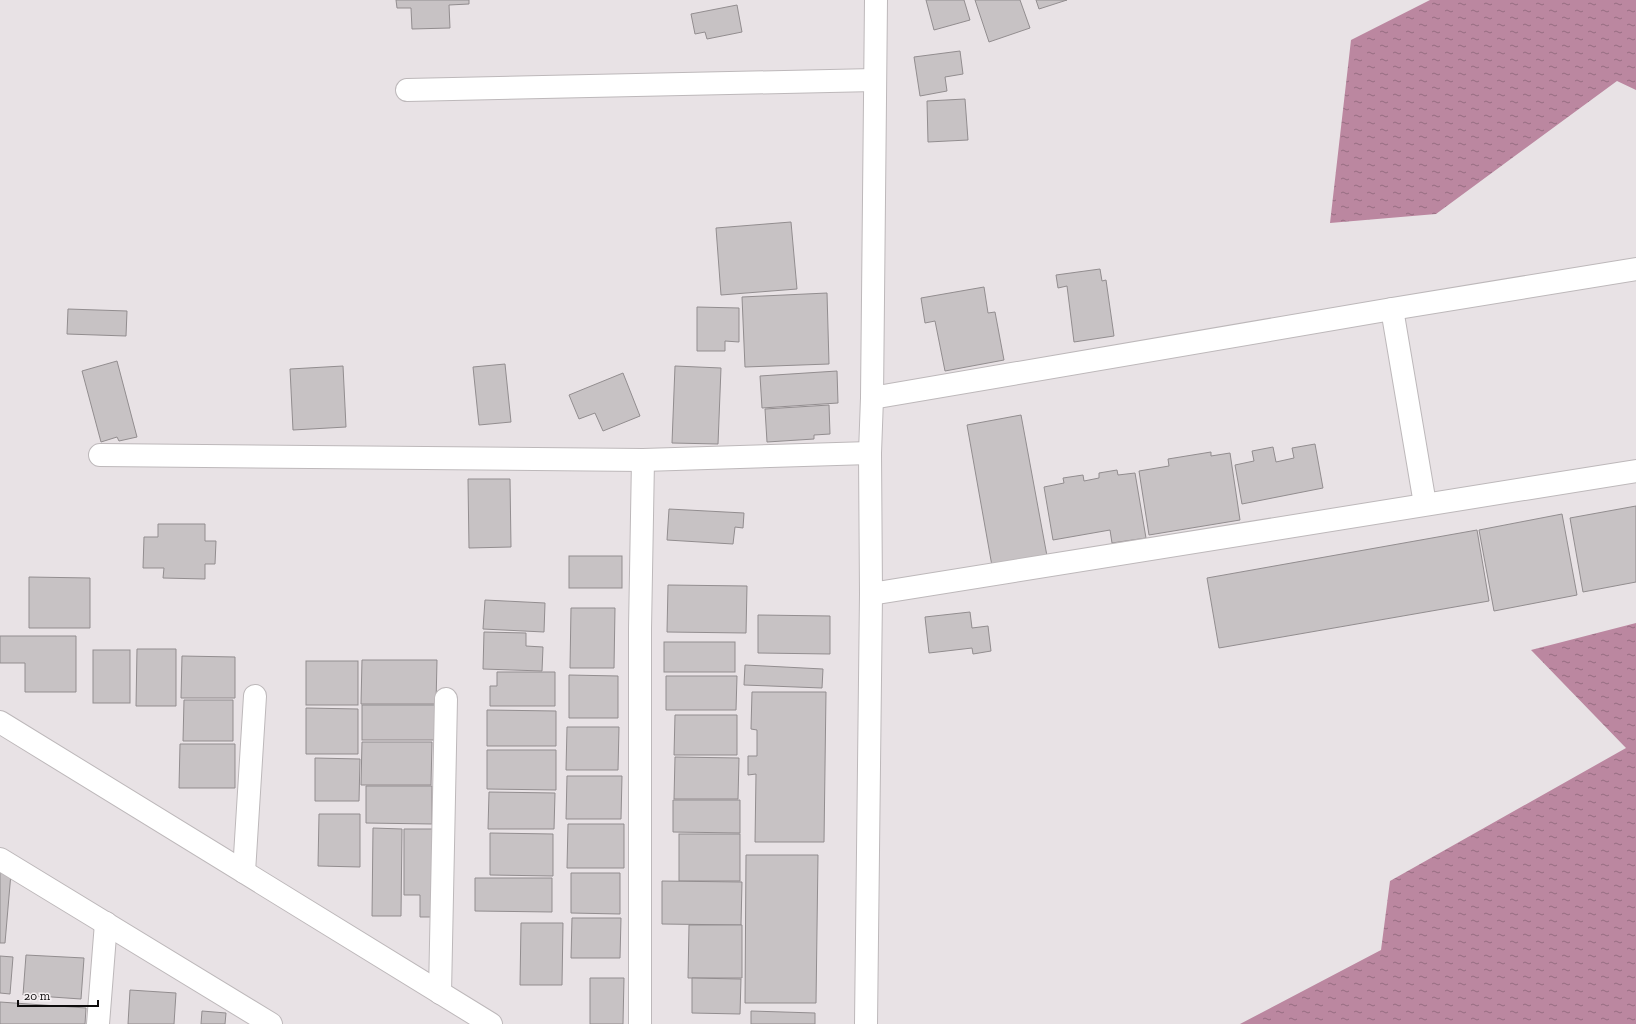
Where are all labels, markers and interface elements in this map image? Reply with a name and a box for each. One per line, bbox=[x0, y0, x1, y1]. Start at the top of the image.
scale bar bbox=[18, 982, 98, 1008]
text: 20 m bbox=[24, 989, 51, 1003]

